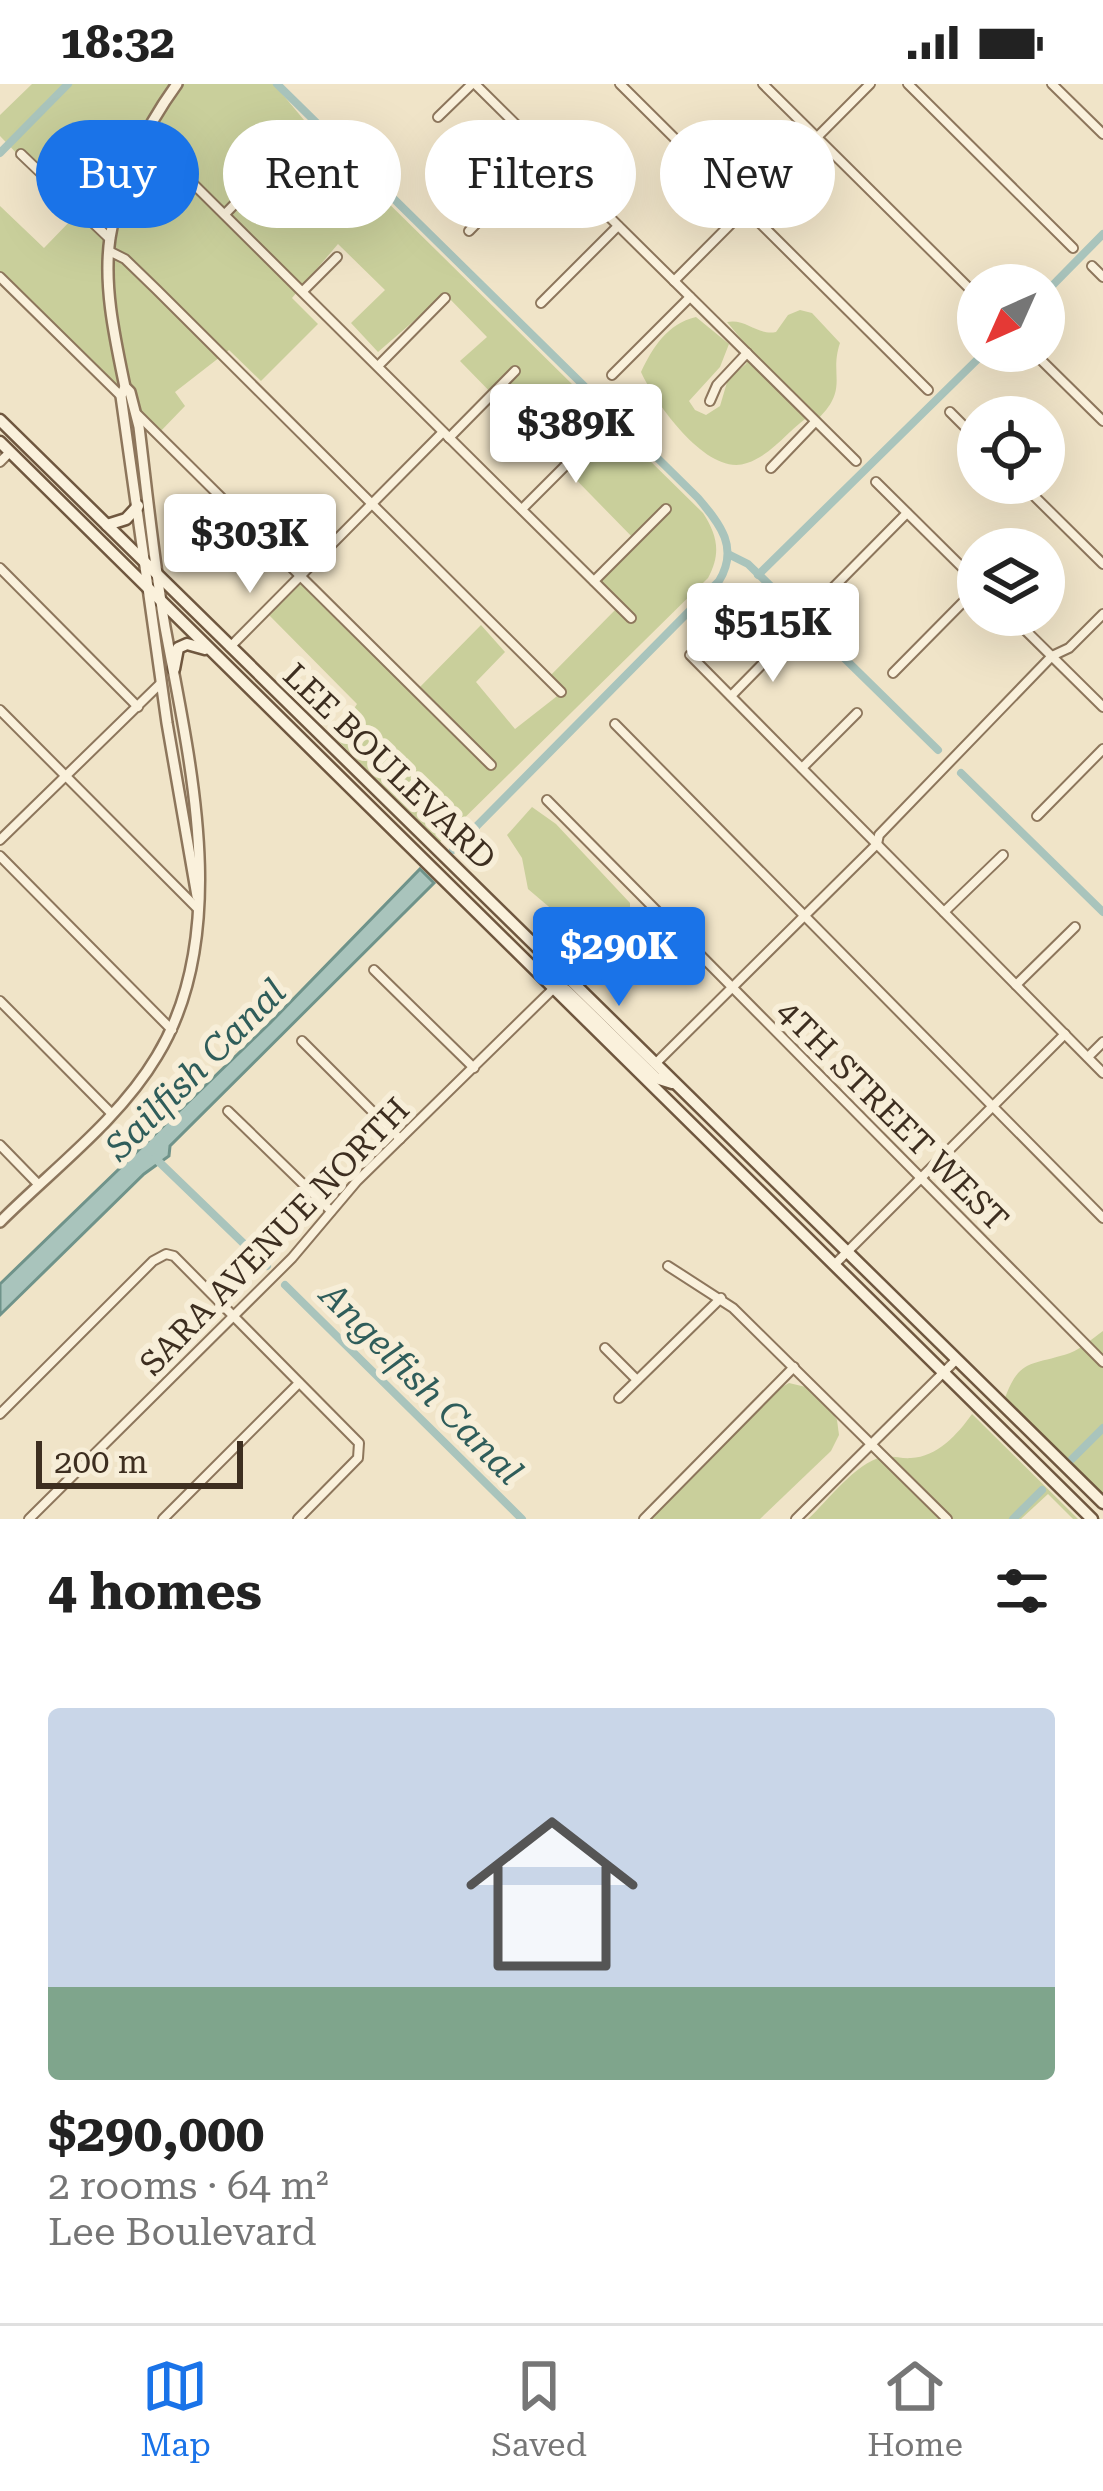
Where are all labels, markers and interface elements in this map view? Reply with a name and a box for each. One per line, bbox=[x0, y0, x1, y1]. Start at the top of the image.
text: 18:32 bbox=[60, 16, 175, 69]
chip: Buy bbox=[36, 120, 199, 228]
chip: Rent bbox=[223, 120, 401, 228]
chip: Filters bbox=[425, 120, 636, 228]
chip: New bbox=[660, 120, 835, 228]
north arrow bbox=[957, 264, 1065, 372]
map controls bbox=[957, 264, 1065, 636]
pin: $389K bbox=[492, 384, 660, 486]
button: locate bbox=[957, 396, 1065, 504]
text: $389K bbox=[517, 400, 635, 446]
pin: $303K bbox=[166, 494, 334, 596]
text: $303K bbox=[191, 510, 309, 556]
button: layers bbox=[957, 528, 1065, 636]
pin: $515K bbox=[689, 583, 857, 685]
text: $515K bbox=[714, 599, 832, 645]
street label: LEE BOULEVARD bbox=[275, 655, 504, 878]
pin: $290K bbox=[535, 907, 703, 1009]
text: $290K bbox=[560, 923, 678, 969]
water label: Sailfish Canal bbox=[96, 971, 295, 1169]
street label: 4TH STREET WEST bbox=[769, 992, 1016, 1239]
street label: SARA AVENUE NORTH bbox=[132, 1090, 417, 1383]
water label: Angelfish Canal bbox=[310, 1273, 531, 1493]
scale bar bbox=[36, 1435, 243, 1488]
text: 200 m bbox=[54, 1442, 148, 1481]
icon: filters bbox=[989, 1558, 1055, 1624]
text: 4 homes bbox=[48, 1562, 262, 1621]
icon: home bbox=[444, 1786, 660, 2002]
text: $290,000 bbox=[48, 2104, 264, 2163]
text: 2 rooms · 64 m² bbox=[48, 2163, 329, 2209]
text: Lee Boulevard bbox=[48, 2209, 316, 2255]
tab: Map bbox=[140, 2353, 211, 2464]
tab: Saved bbox=[491, 2353, 587, 2464]
tab: Home bbox=[867, 2353, 963, 2464]

